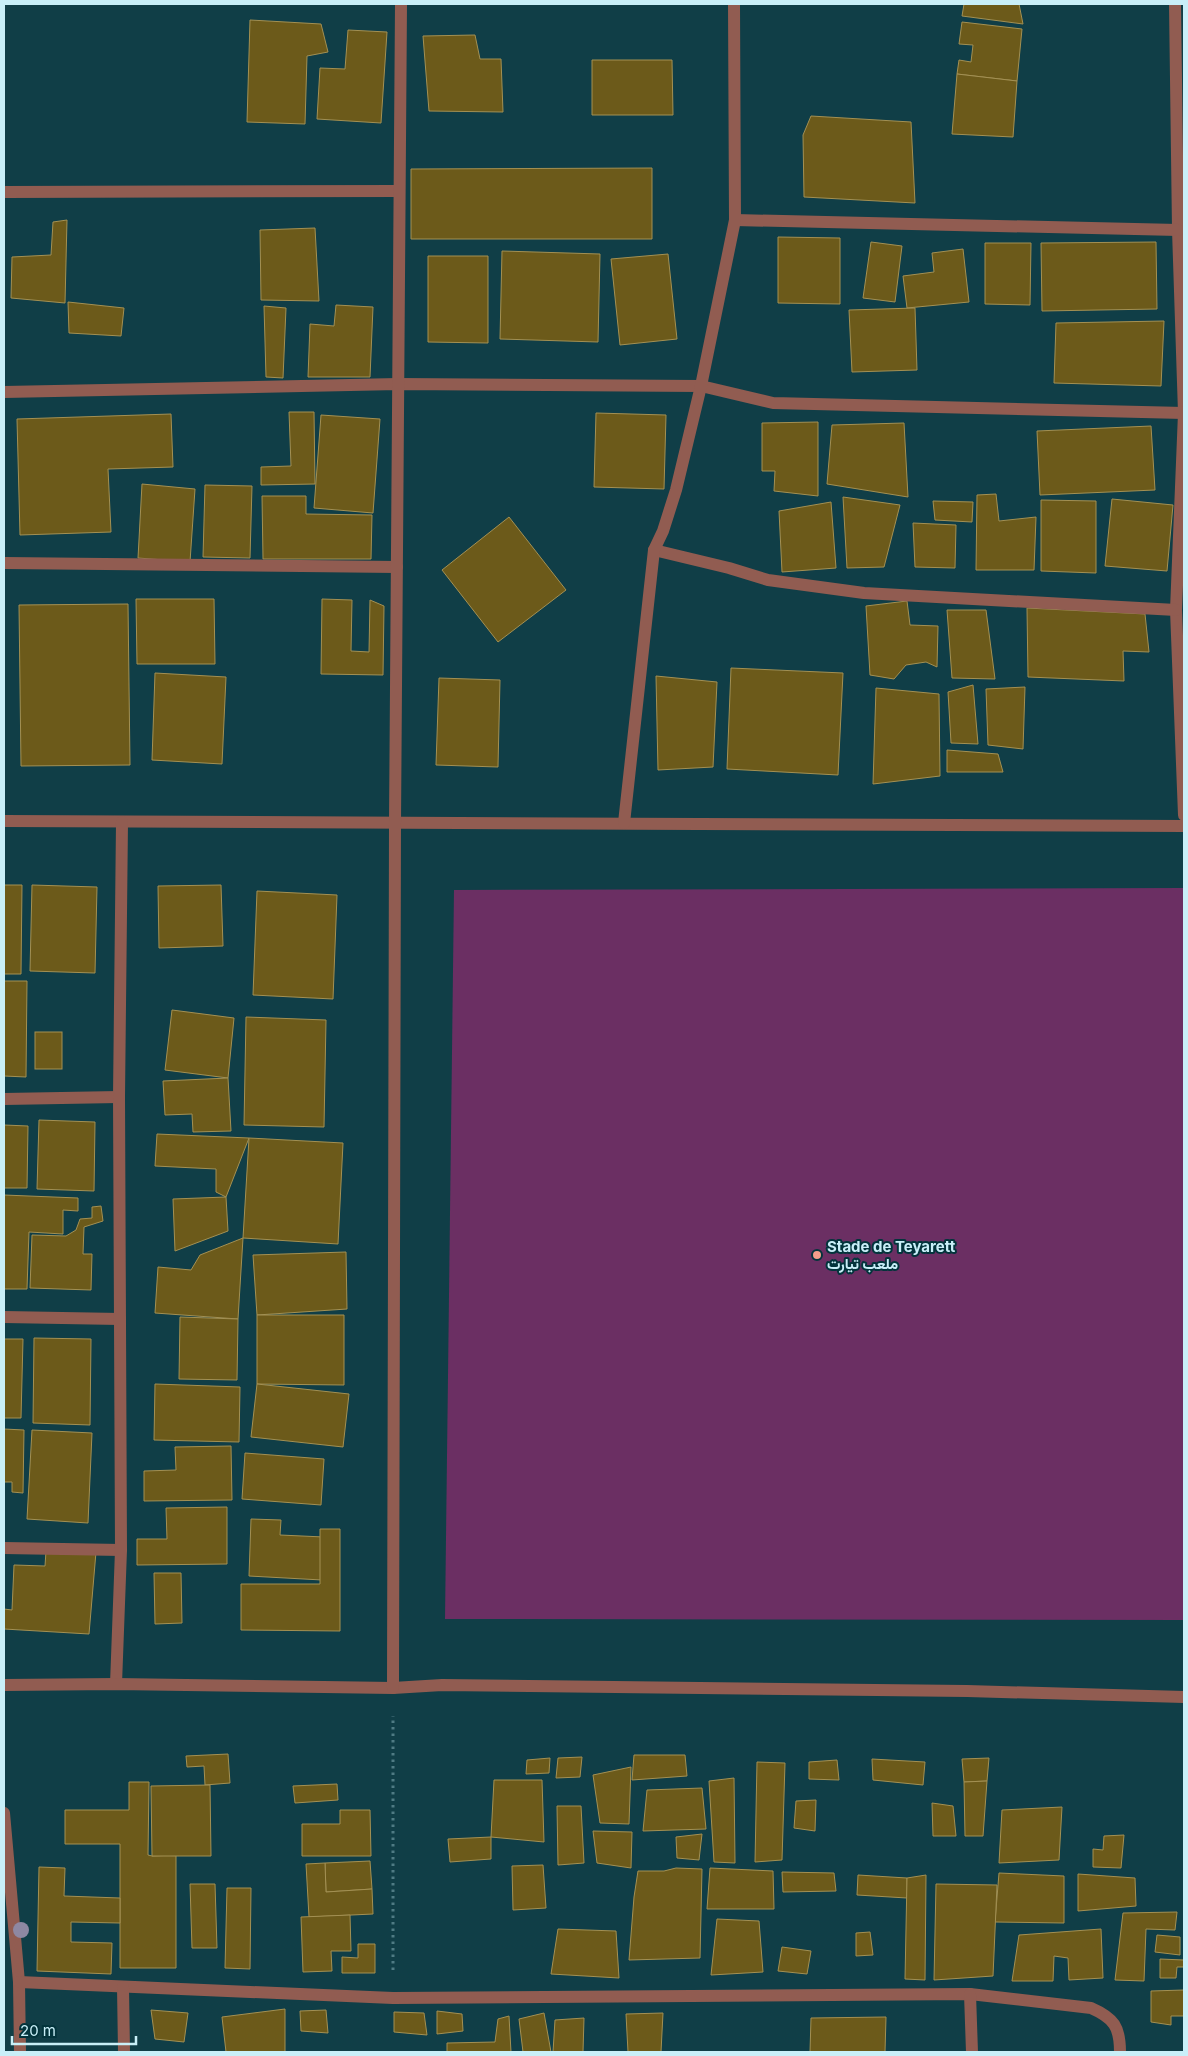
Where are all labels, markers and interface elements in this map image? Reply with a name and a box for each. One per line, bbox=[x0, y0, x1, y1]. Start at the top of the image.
place label: Stade de Teyarett ملعب تيارت bbox=[827, 1237, 956, 1273]
marker: Stade de Teyarett ملعب تيارت bbox=[811, 1249, 823, 1261]
scale bar bbox=[12, 2014, 136, 2046]
text: 20 m bbox=[20, 2021, 56, 2040]

